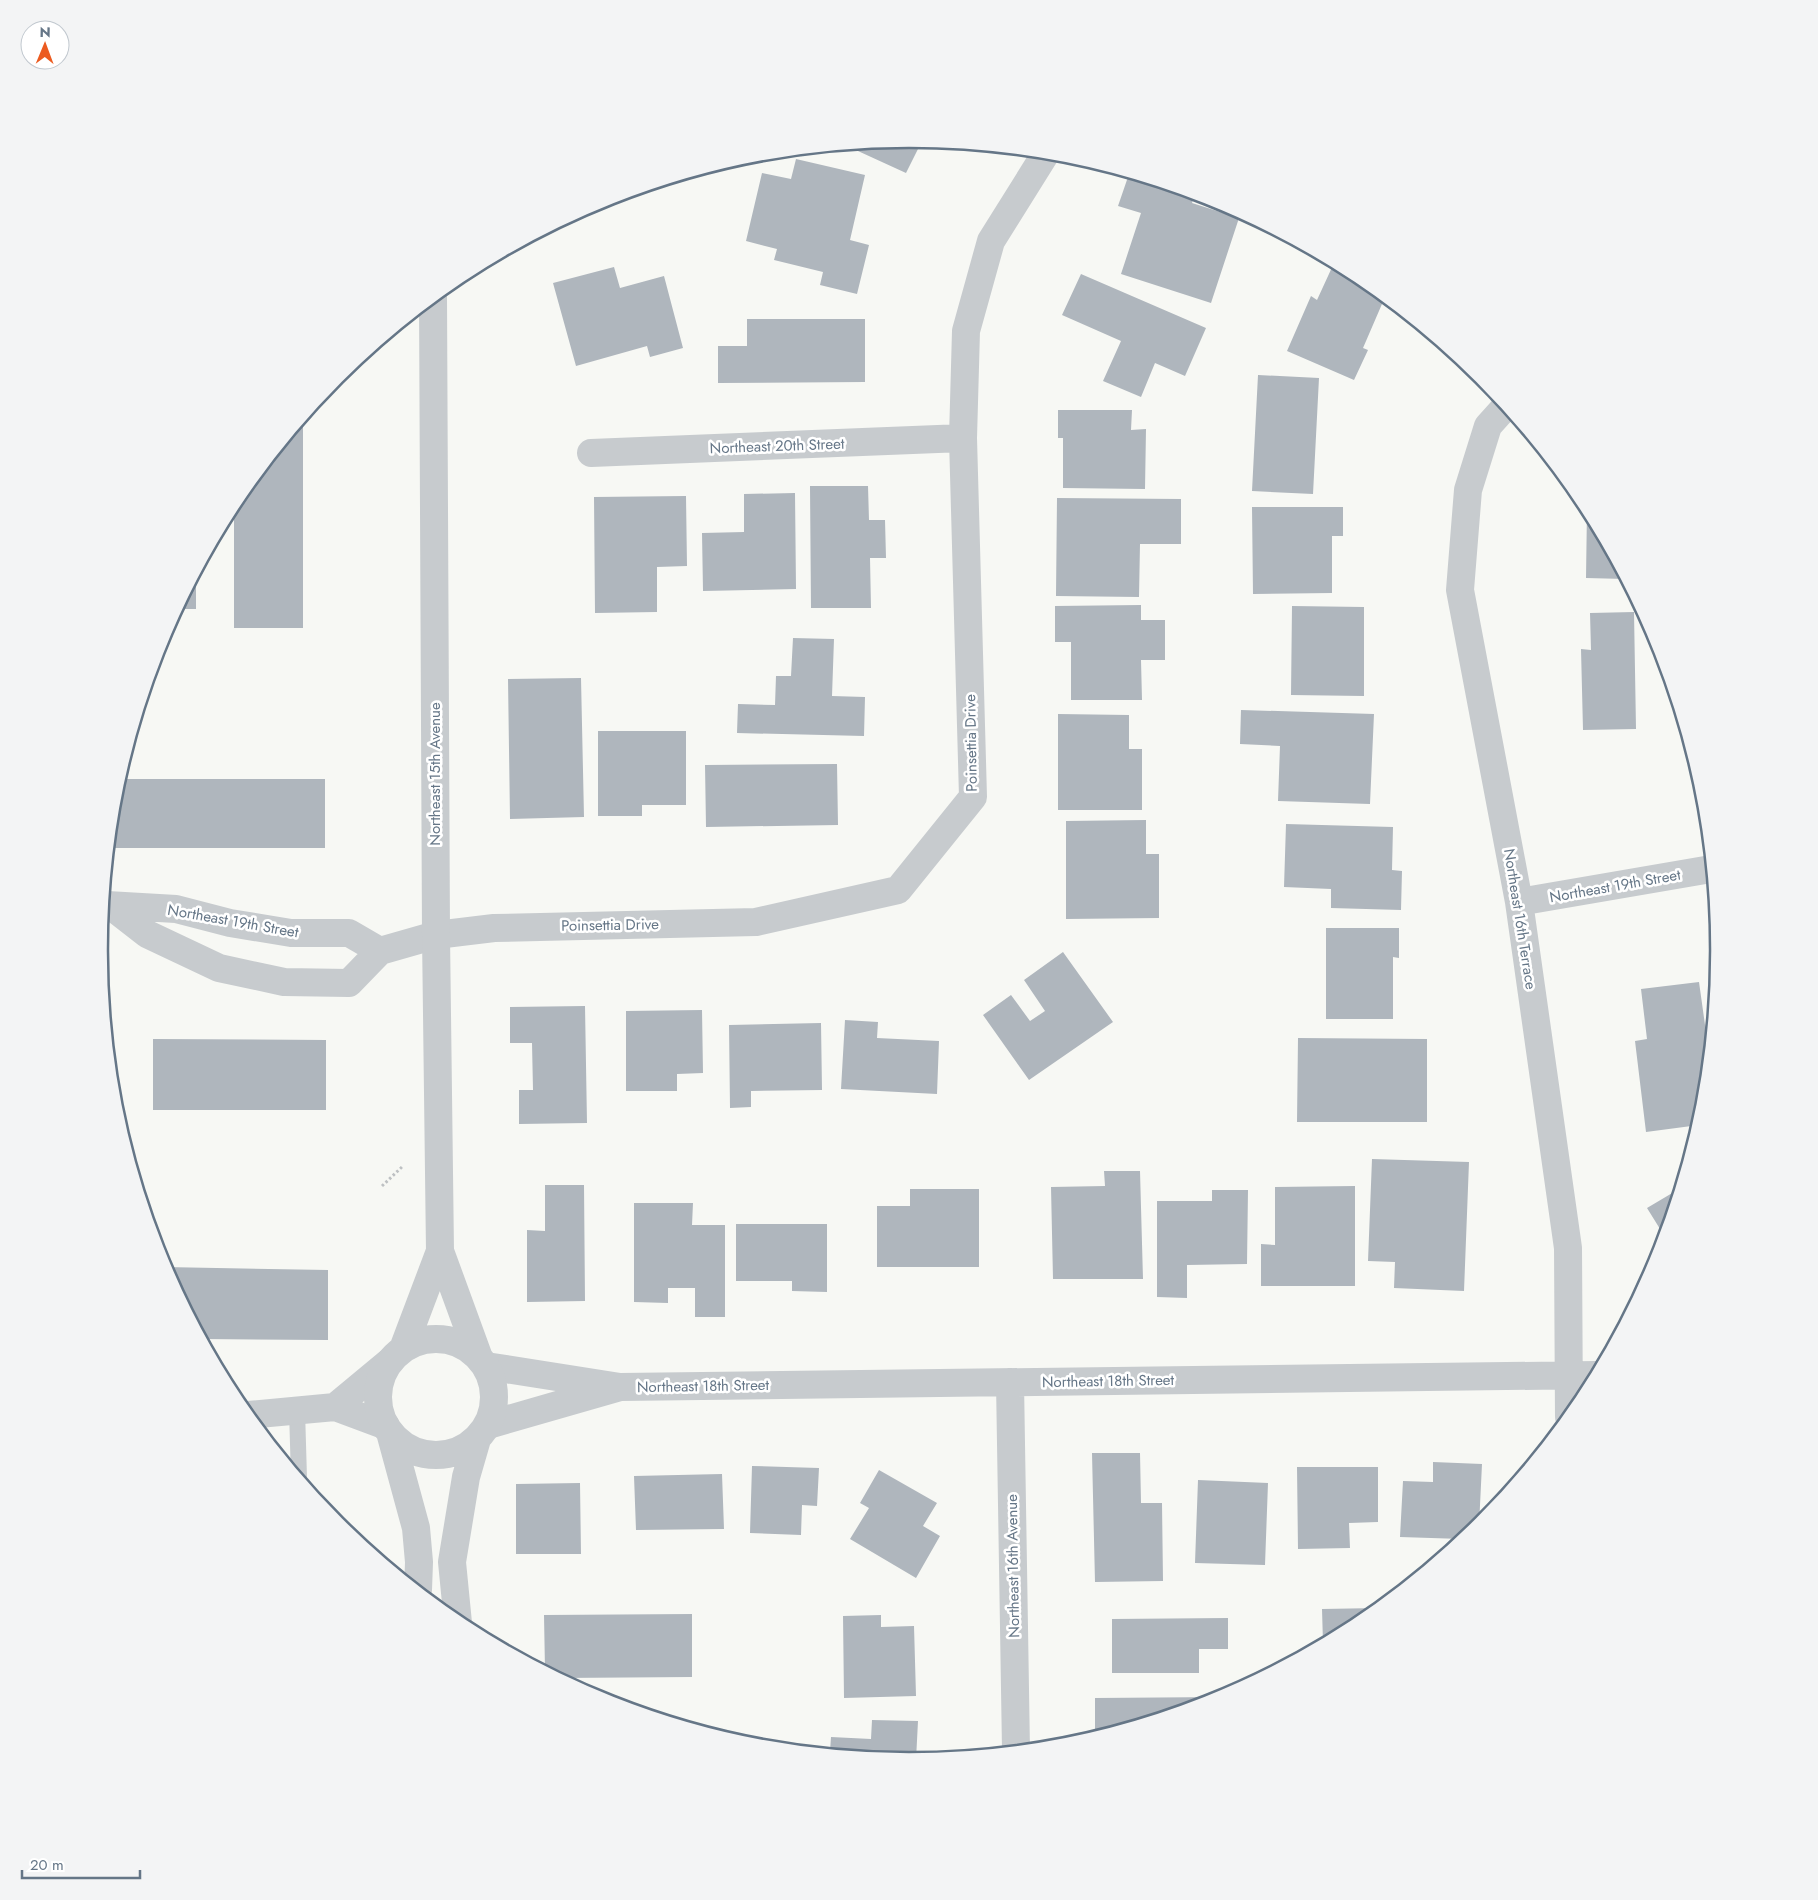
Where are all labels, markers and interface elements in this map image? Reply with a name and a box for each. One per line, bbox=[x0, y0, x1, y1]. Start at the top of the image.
north arrow bbox=[20, 20, 70, 70]
text: N bbox=[39, 22, 51, 42]
street label: Northeast 20th Street bbox=[709, 433, 845, 459]
street label: Poinsettia Drive bbox=[959, 694, 983, 792]
street label: Northeast 15th Avenue bbox=[424, 702, 446, 846]
street label: Northeast 16th Terrace bbox=[1498, 847, 1542, 991]
street label: Northeast 19th Street bbox=[1548, 864, 1683, 908]
street label: Northeast 19th Street bbox=[166, 899, 301, 943]
street label: Poinsettia Drive bbox=[561, 913, 659, 937]
street label: Northeast 18th Street bbox=[1042, 1369, 1175, 1393]
street label: Northeast 18th Street bbox=[637, 1374, 770, 1398]
street label: Northeast 16th Avenue bbox=[1001, 1494, 1025, 1638]
scale bar bbox=[22, 1848, 140, 1880]
text: 20 m bbox=[30, 1854, 64, 1876]

